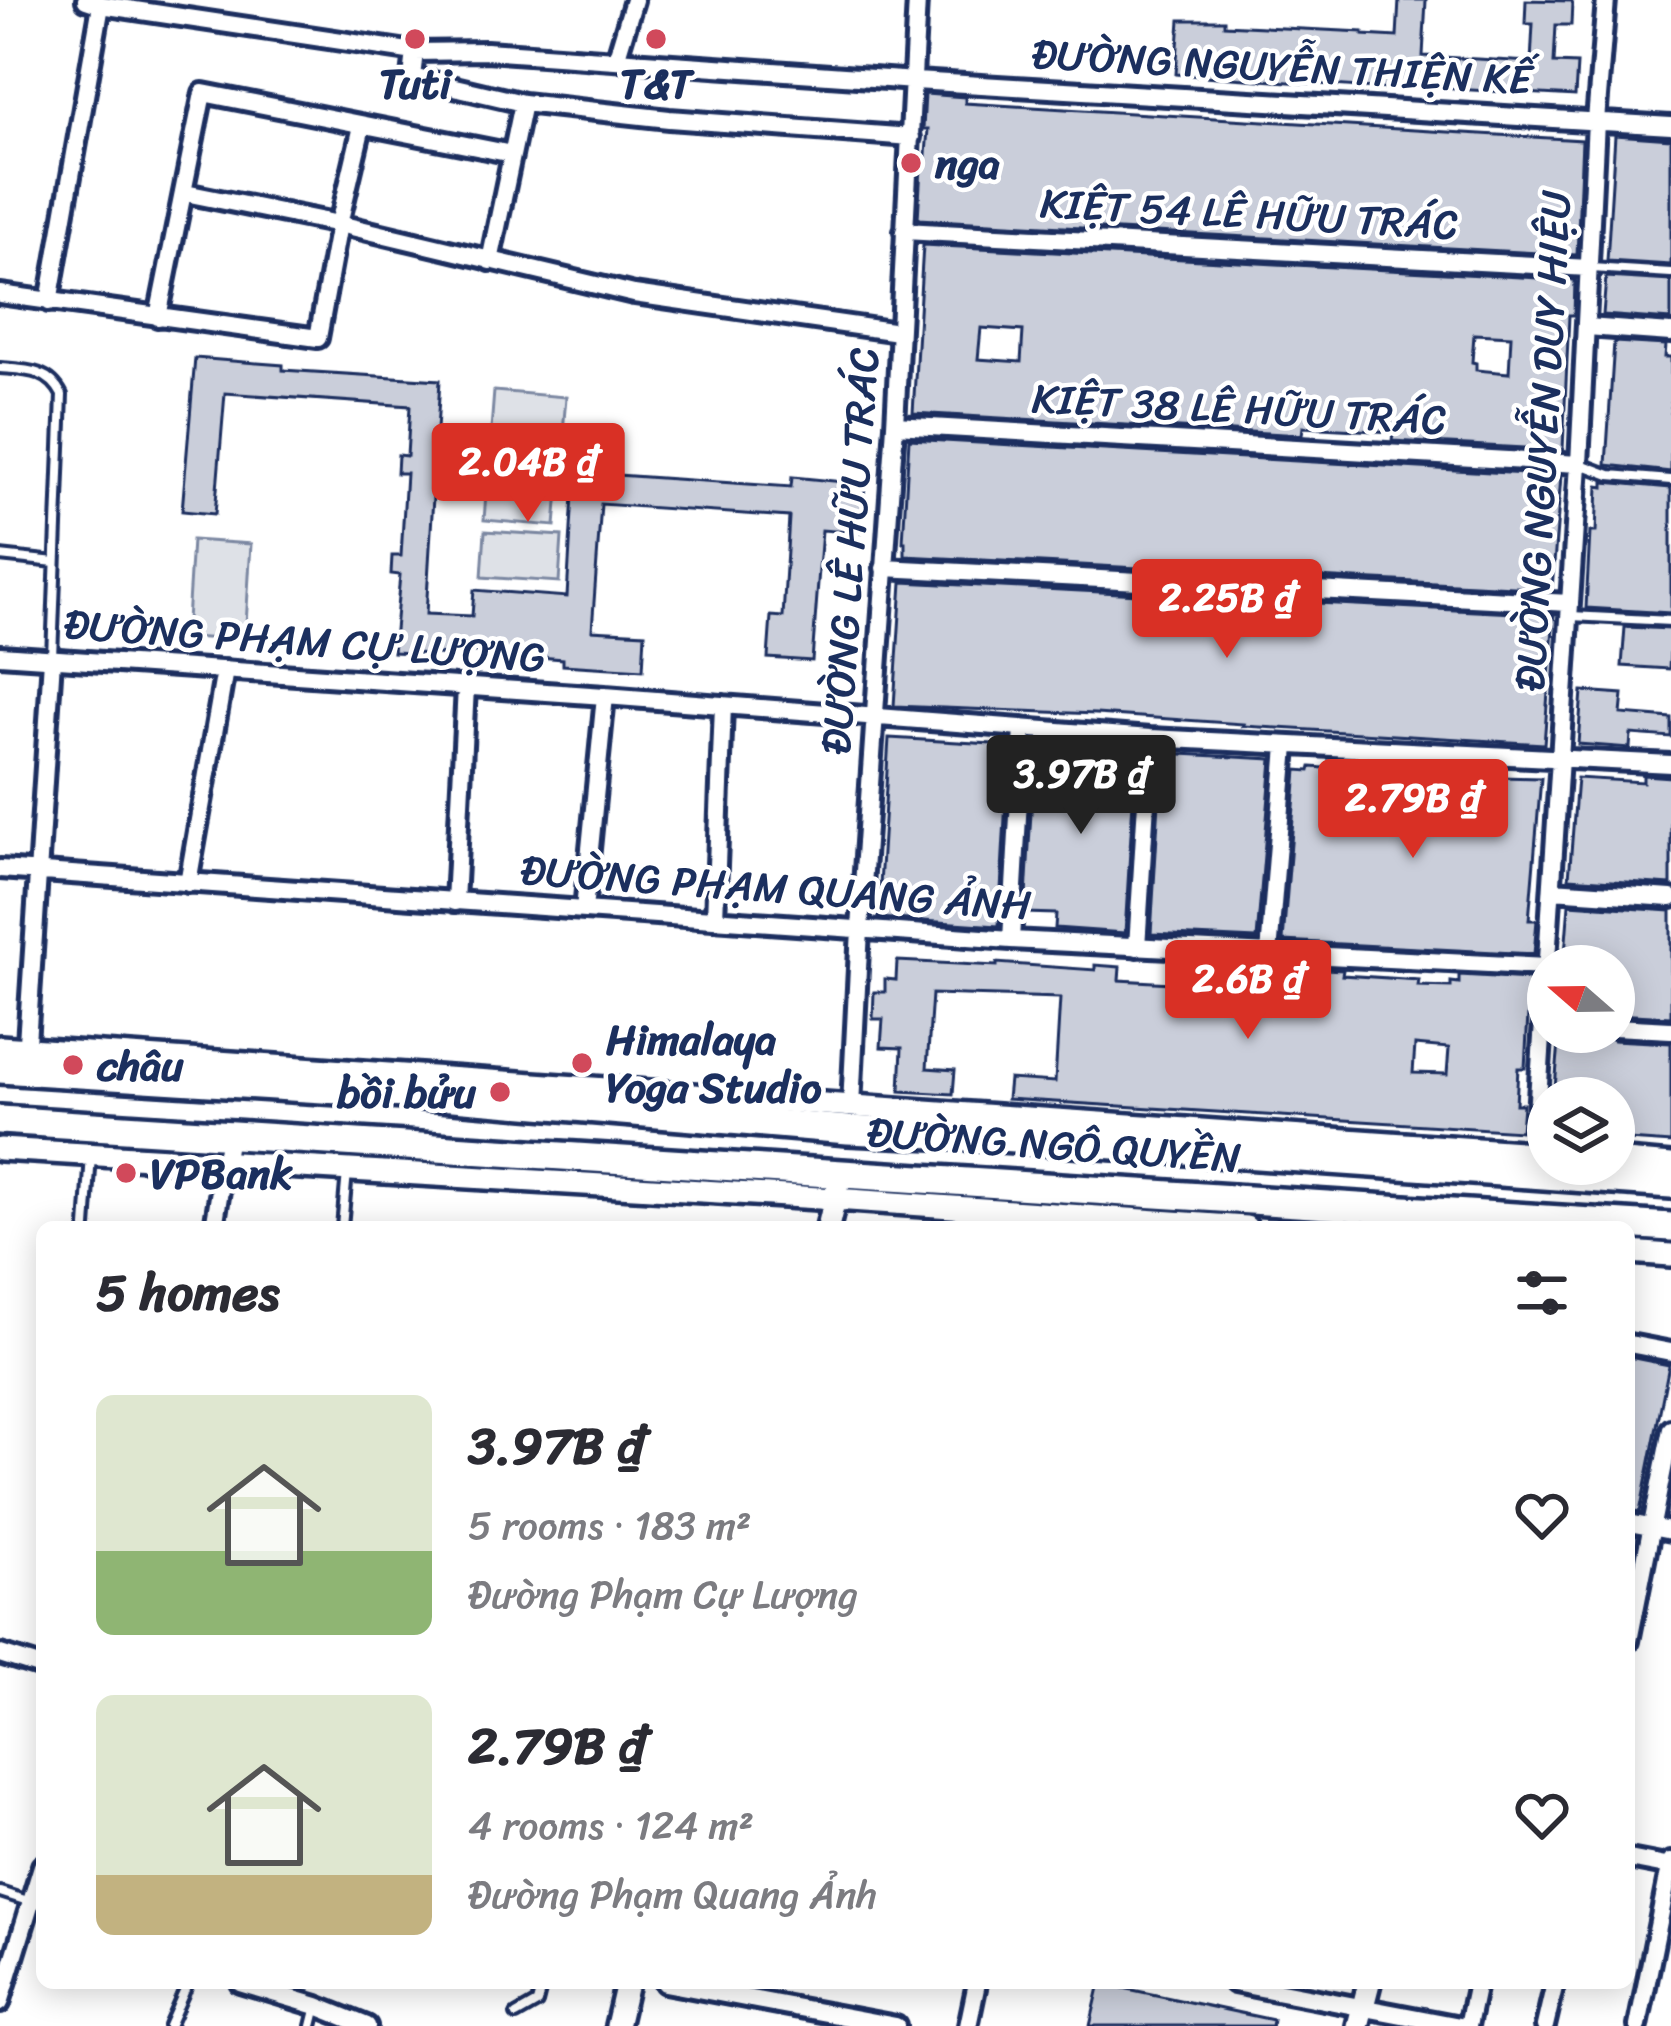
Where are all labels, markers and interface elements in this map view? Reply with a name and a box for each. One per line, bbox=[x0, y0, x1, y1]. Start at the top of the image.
street label: ĐƯỜNG NGUYỄN THIỆN KẾ bbox=[1030, 17, 1541, 117]
marker: Tuti bbox=[402, 26, 428, 52]
marker: T&T bbox=[643, 26, 669, 52]
place label: Tuti bbox=[379, 47, 453, 121]
place label: T&T bbox=[620, 47, 695, 121]
place label: nga bbox=[934, 127, 1000, 201]
marker: nga bbox=[898, 150, 924, 176]
street label: KIỆT 54 LÊ HỮU TRÁC bbox=[1038, 166, 1460, 262]
street label: ĐƯỜNG NGUYỄN DUY HIỆU bbox=[1493, 188, 1593, 693]
street label: ĐƯỜNG LÊ HỮU TRÁC bbox=[799, 345, 901, 757]
street label: KIỆT 38 LÊ HỮU TRÁC bbox=[1030, 361, 1448, 457]
pin: 2.04B ₫ bbox=[417, 423, 639, 525]
text: 2.04B ₫ bbox=[459, 427, 597, 496]
pin: 2.25B ₫ bbox=[1116, 559, 1338, 661]
text: 2.25B ₫ bbox=[1159, 563, 1295, 632]
street label: ĐƯỜNG PHẠM CỰ LƯỢNG bbox=[62, 587, 548, 695]
pin: 3.97B ₫ bbox=[970, 735, 1192, 837]
text: 3.97B ₫ bbox=[1014, 739, 1148, 808]
pin: 2.79B ₫ bbox=[1302, 759, 1524, 861]
text: 2.79B ₫ bbox=[1345, 763, 1481, 832]
street label: ĐƯỜNG PHẠM QUANG ẢNH bbox=[518, 833, 1034, 943]
pin: 2.6B ₫ bbox=[1150, 940, 1346, 1042]
text: 2.6B ₫ bbox=[1192, 944, 1304, 1013]
north arrow bbox=[1527, 945, 1635, 1053]
map controls bbox=[1527, 945, 1635, 1185]
place label: Himalaya Yoga Studio bbox=[606, 1003, 822, 1125]
place label: châu bbox=[96, 1029, 184, 1103]
marker: Himalaya Yoga Studio bbox=[569, 1050, 595, 1076]
marker: châu bbox=[60, 1052, 86, 1078]
place label: bồi bửu bbox=[336, 1056, 476, 1130]
button: layers bbox=[1527, 1077, 1635, 1185]
marker: bồi bửu bbox=[487, 1079, 513, 1105]
street label: ĐƯỜNG NGÔ QUYỀN bbox=[865, 1095, 1243, 1195]
place label: VPBank bbox=[150, 1137, 293, 1211]
marker: VPBank bbox=[113, 1160, 139, 1186]
text: 5 homes bbox=[96, 1248, 279, 1338]
icon: filters bbox=[1509, 1260, 1575, 1326]
text: 3.97B ₫ bbox=[468, 1401, 644, 1491]
icon: home bbox=[192, 1443, 336, 1587]
icon: heart bbox=[1509, 1482, 1575, 1548]
text: 5 rooms · 183 m² bbox=[468, 1491, 751, 1560]
text: Đường Phạm Cự Lượng bbox=[468, 1560, 858, 1629]
text: 2.79B ₫ bbox=[468, 1701, 646, 1791]
icon: home bbox=[192, 1743, 336, 1887]
icon: heart bbox=[1509, 1782, 1575, 1848]
text: 4 rooms · 124 m² bbox=[468, 1791, 754, 1860]
text: Đường Phạm Quang Ảnh bbox=[468, 1860, 877, 1929]

